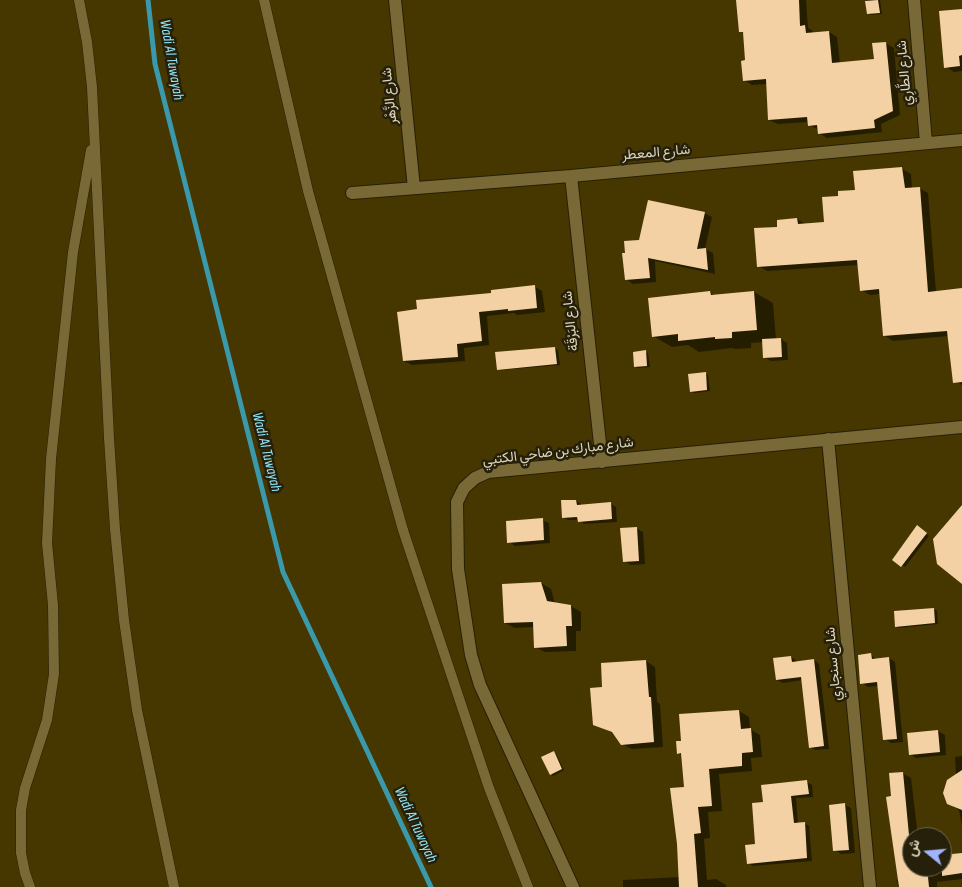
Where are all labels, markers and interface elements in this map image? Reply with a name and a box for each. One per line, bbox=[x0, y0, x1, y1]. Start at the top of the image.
water label: Wadi Al Tuwayah bbox=[155, 18, 187, 102]
street label: شارع الطَّارِي bbox=[894, 40, 916, 106]
street label: شارع الزَّهْر bbox=[379, 67, 401, 125]
street label: شارع المعطر bbox=[621, 142, 691, 164]
street label: شارع البَرْقَة bbox=[559, 290, 583, 352]
water label: Wadi Al Tuwayah bbox=[247, 410, 285, 494]
street label: شارع مبارك بن ضاحي الكتبي bbox=[482, 434, 634, 470]
street label: شارع سنجاري bbox=[822, 626, 846, 702]
water label: Wadi Al Tuwayah bbox=[390, 784, 440, 866]
north arrow bbox=[902, 827, 952, 877]
text: ش bbox=[903, 837, 924, 858]

